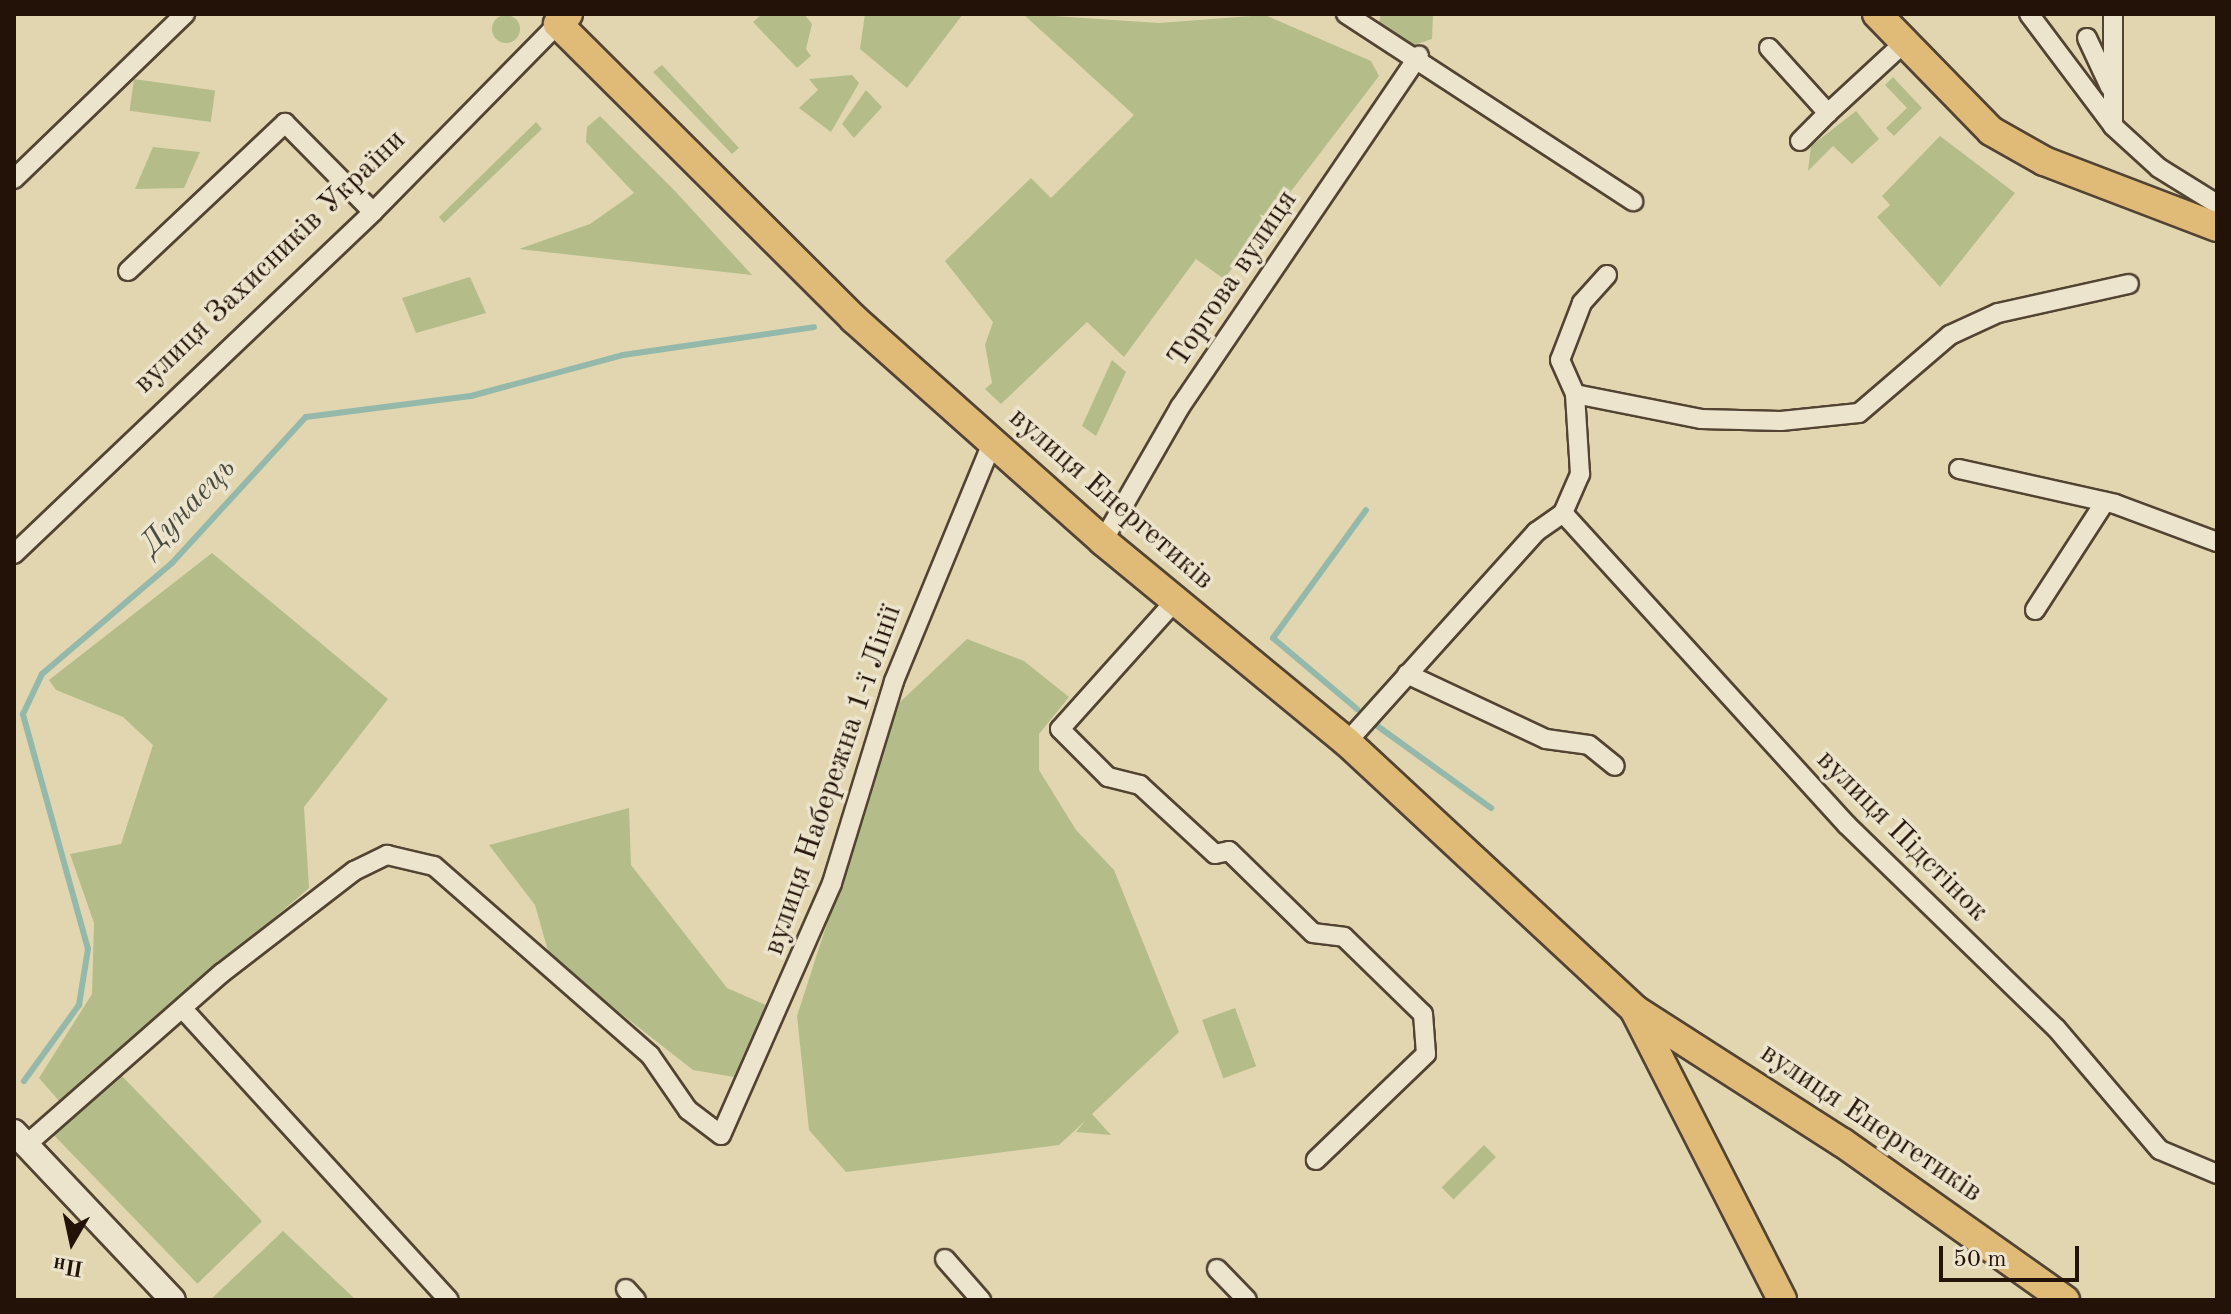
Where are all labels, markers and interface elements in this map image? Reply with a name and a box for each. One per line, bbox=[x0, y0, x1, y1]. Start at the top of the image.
street label: вулиця Захисників України bbox=[127, 123, 413, 401]
street label: Торгова вулиця bbox=[1161, 184, 1305, 374]
street label: вулиця Енергетиків bbox=[1001, 400, 1221, 598]
water label: Дунаець bbox=[133, 450, 245, 564]
street label: вулиця Набережна 1-ї Лінії bbox=[756, 600, 910, 960]
street label: вулиця Підстінок bbox=[1808, 742, 1996, 930]
street label: вулиця Енергетиків bbox=[1753, 1035, 1989, 1211]
north arrow bbox=[32, 1202, 112, 1282]
scale bar bbox=[1943, 1230, 2083, 1280]
text: 50 m bbox=[1953, 1248, 2007, 1272]
text: Пн bbox=[52, 1252, 85, 1279]

